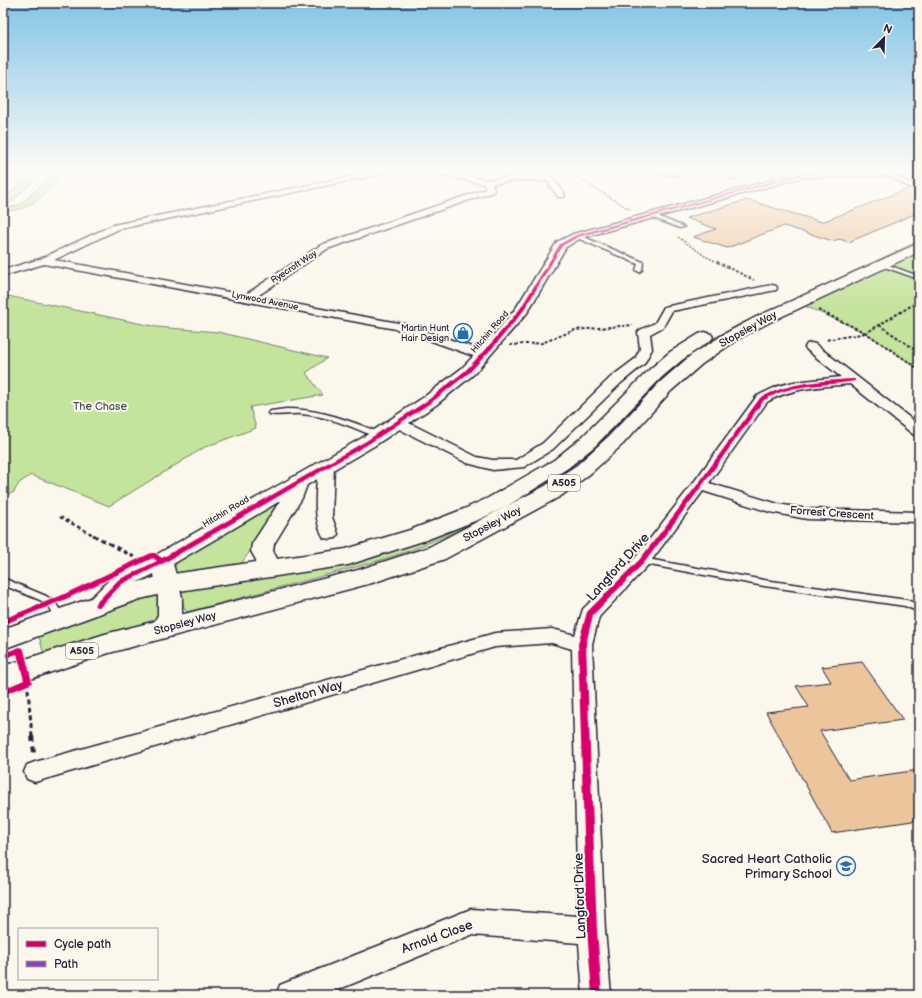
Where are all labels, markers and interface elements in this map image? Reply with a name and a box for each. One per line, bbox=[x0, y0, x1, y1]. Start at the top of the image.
north arrow bbox=[864, 18, 904, 58]
text: N bbox=[881, 22, 894, 37]
street label: Ryecroft Way bbox=[269, 248, 320, 286]
street label: Lynwood Avenue bbox=[231, 289, 300, 313]
street label: Stopsley Way bbox=[717, 308, 779, 350]
street label: Hitchin Road bbox=[469, 309, 511, 355]
shop icon: Martin Hunt Hair Design bbox=[452, 322, 474, 344]
place label: Martin Hunt Hair Design bbox=[401, 323, 449, 344]
park label: The Chase bbox=[73, 400, 127, 413]
road number: A505 bbox=[548, 475, 580, 491]
street label: Hitchin Road bbox=[201, 494, 251, 530]
street label: Stopsley Way bbox=[461, 503, 523, 545]
street label: Forrest Crescent bbox=[790, 504, 875, 522]
street label: Langford Drive bbox=[583, 529, 653, 604]
street label: Stopsley Way bbox=[152, 608, 218, 638]
road number: A505 bbox=[66, 643, 98, 659]
street label: Shelton Way bbox=[272, 676, 345, 712]
place label: Sacred Heart Catholic Primary School bbox=[702, 851, 832, 882]
street label: Langford Drive bbox=[570, 852, 589, 939]
school or university icon: Sacred Heart Catholic Primary School bbox=[835, 855, 857, 877]
street label: Arnold Close bbox=[399, 917, 475, 957]
legend bbox=[18, 928, 158, 980]
text: Cycle path bbox=[54, 937, 111, 952]
text: Path bbox=[54, 957, 79, 972]

